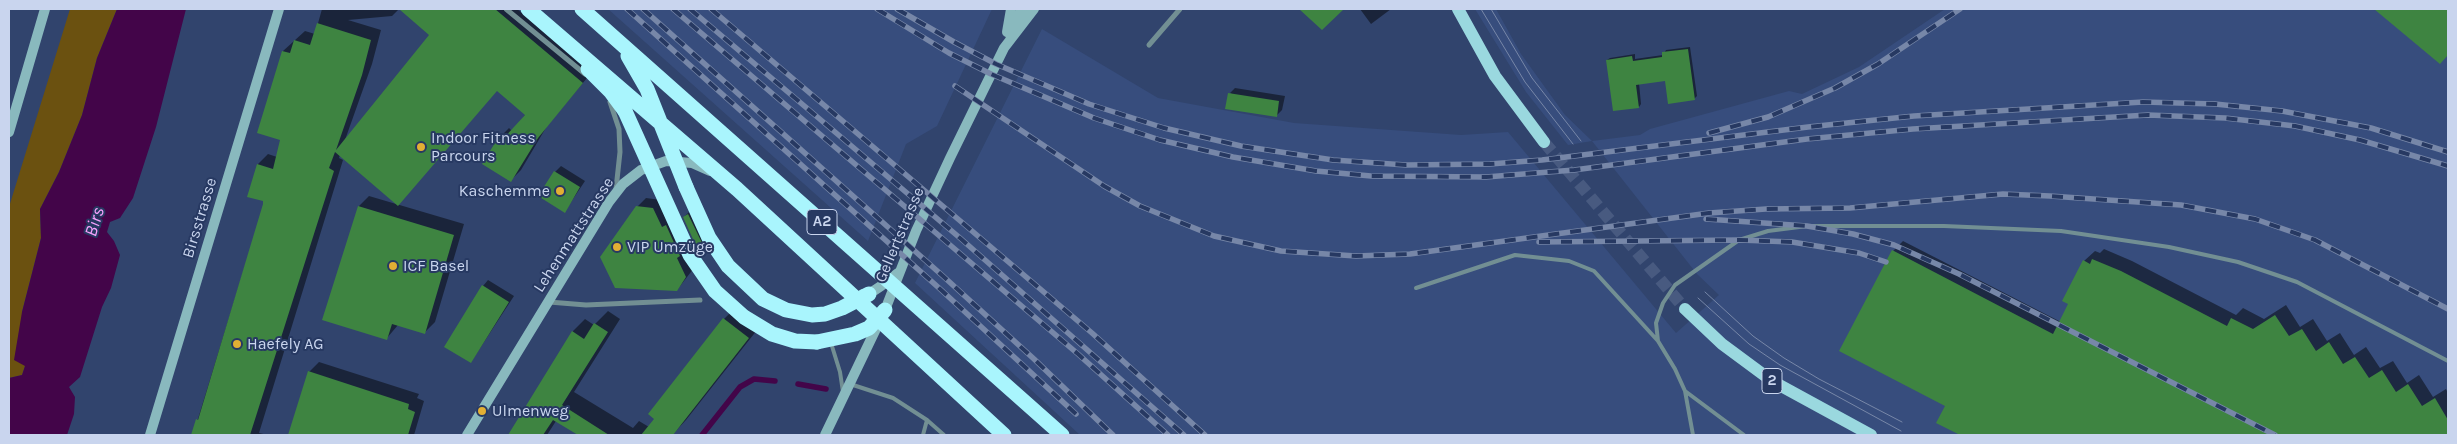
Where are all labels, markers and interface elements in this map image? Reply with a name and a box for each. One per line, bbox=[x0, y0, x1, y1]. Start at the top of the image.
place label: Indoor Fitness Parcours bbox=[431, 128, 536, 166]
marker: Indoor Fitness Parcours bbox=[415, 141, 427, 153]
street label: Lehenmattstrasse bbox=[530, 174, 618, 296]
street label: Birsstrasse bbox=[179, 176, 221, 260]
place label: Kaschemme bbox=[459, 181, 550, 201]
marker: Kaschemme bbox=[554, 185, 566, 197]
street label: Gellertstrasse bbox=[871, 185, 929, 285]
water label: Birs bbox=[80, 205, 110, 239]
road number: A2 bbox=[807, 210, 837, 234]
place label: VIP Umzüge bbox=[627, 237, 713, 257]
marker: VIP Umzüge bbox=[611, 241, 623, 253]
place label: ICF Basel bbox=[403, 256, 469, 276]
marker: ICF Basel bbox=[387, 260, 399, 272]
place label: Haefely AG bbox=[247, 334, 324, 354]
marker: Haefely AG bbox=[231, 338, 243, 350]
road number: 2 bbox=[1762, 368, 1782, 394]
place label: Ulmenweg bbox=[492, 401, 569, 421]
marker: Ulmenweg bbox=[476, 405, 488, 417]

